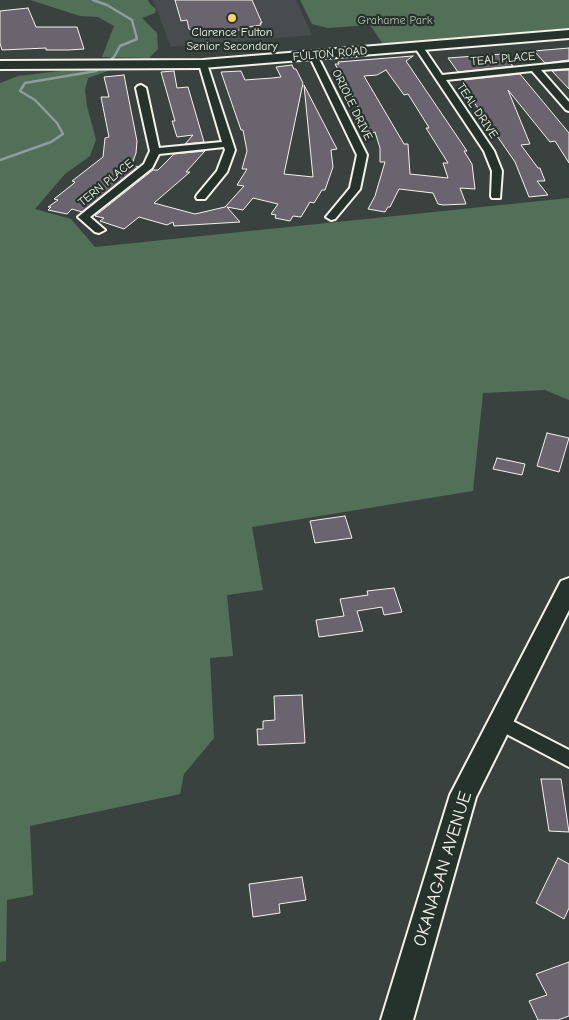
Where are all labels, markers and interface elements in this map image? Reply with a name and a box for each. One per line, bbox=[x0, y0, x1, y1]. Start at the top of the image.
marker: Clarence Fulton Senior Secondary bbox=[226, 12, 238, 24]
park label: Grahame Park bbox=[358, 14, 432, 28]
place label: Clarence Fulton Senior Secondary bbox=[186, 26, 278, 54]
street label: FULTON ROAD bbox=[292, 44, 368, 64]
street label: TEAL PLACE bbox=[470, 49, 536, 69]
street label: ORIOLE DRIVE bbox=[329, 67, 375, 143]
street label: TEAL DRIVE bbox=[453, 81, 501, 141]
street label: TERN PLACE bbox=[76, 156, 136, 210]
street label: OKANAGAN AVENUE bbox=[409, 789, 477, 949]

